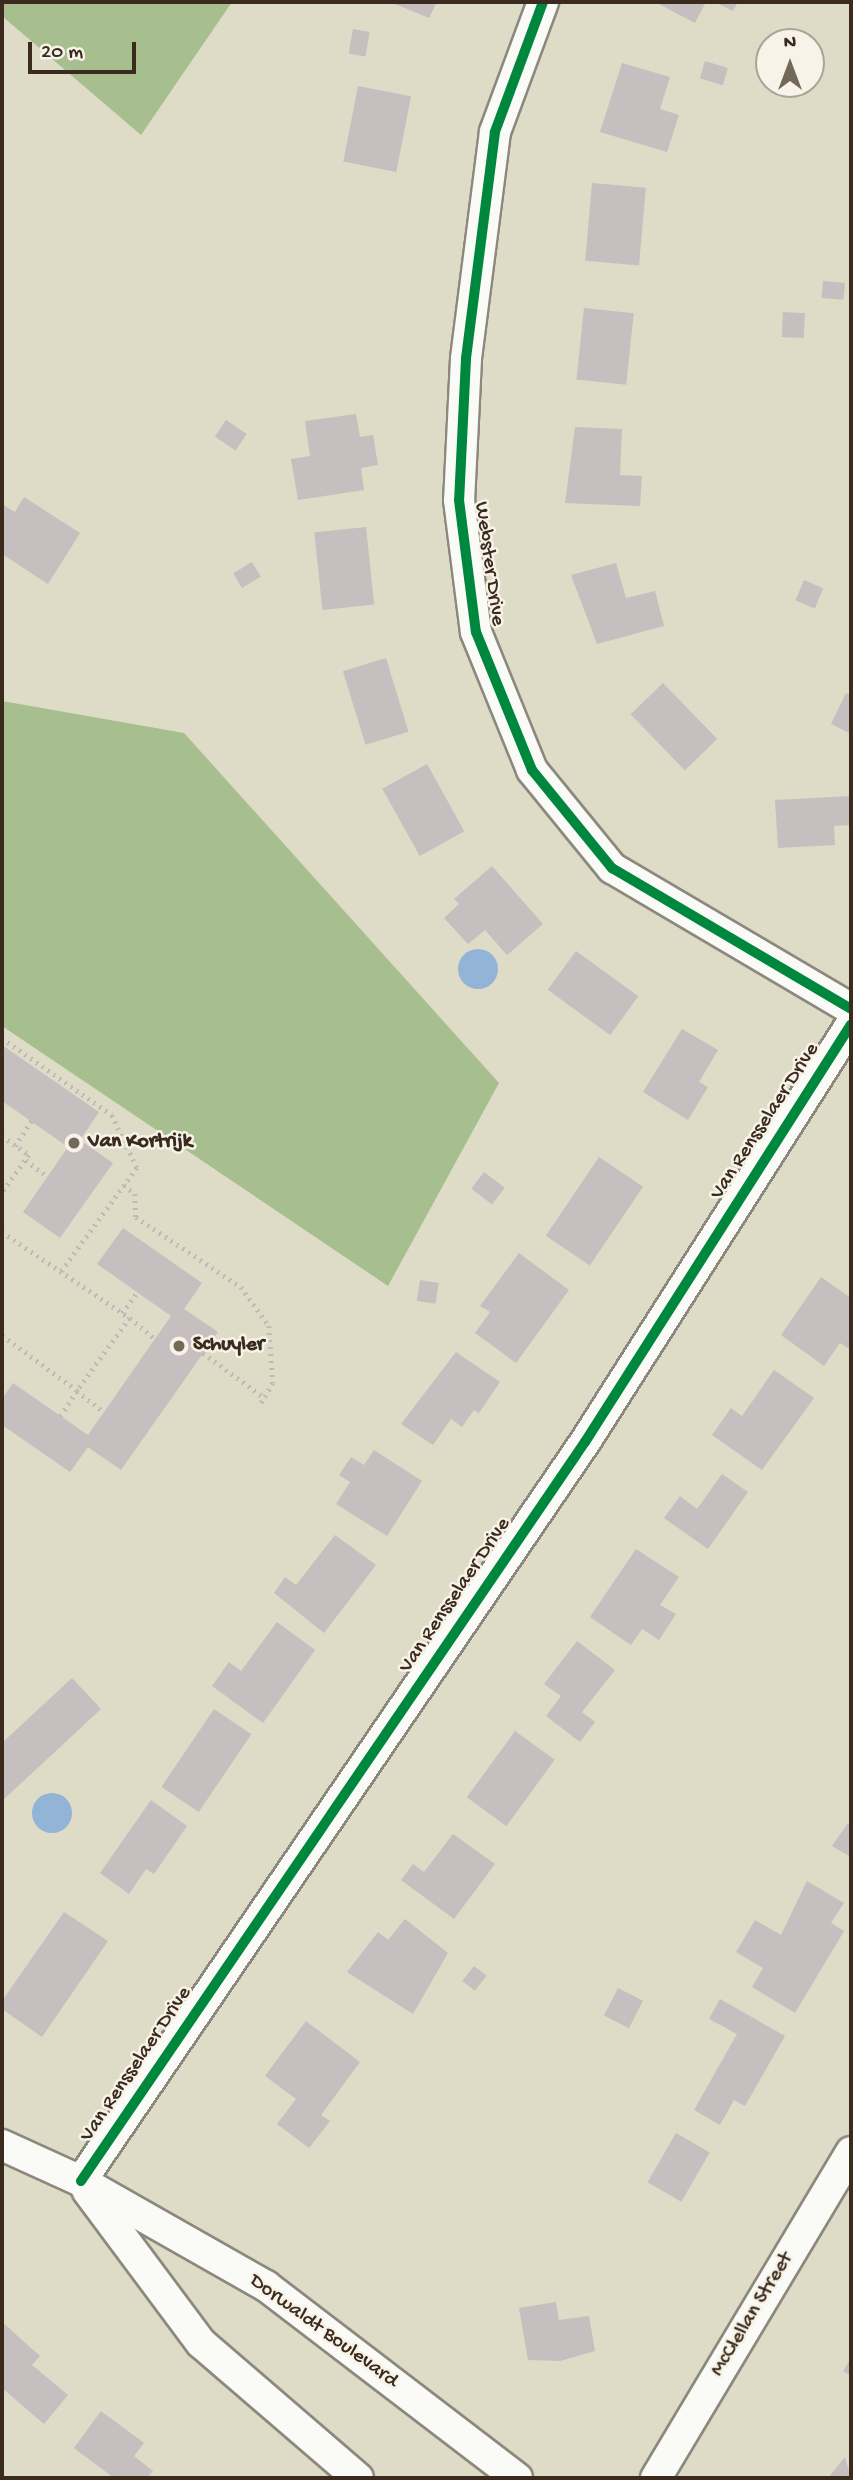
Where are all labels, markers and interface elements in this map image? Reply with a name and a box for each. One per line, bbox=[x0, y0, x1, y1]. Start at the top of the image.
scale bar bbox=[32, 28, 140, 72]
north arrow bbox=[755, 28, 825, 98]
text: N bbox=[784, 32, 796, 55]
text: 20 m bbox=[41, 41, 83, 66]
street label: Webster Drive bbox=[467, 500, 509, 628]
street label: Van Rensselaer Drive bbox=[706, 1039, 826, 1205]
place label: Van Kortrijk bbox=[88, 1130, 192, 1156]
marker: Van Kortrijk bbox=[66, 1135, 82, 1151]
place label: Schuyler bbox=[193, 1333, 264, 1359]
marker: Schuyler bbox=[171, 1338, 187, 1354]
street label: Van Rensselaer Drive bbox=[395, 1514, 517, 1678]
street label: Van Rensselaer Drive bbox=[76, 1983, 198, 2147]
street label: McClellan Street bbox=[706, 2248, 800, 2382]
street label: Dorwaldt Boulevard bbox=[244, 2269, 402, 2395]

